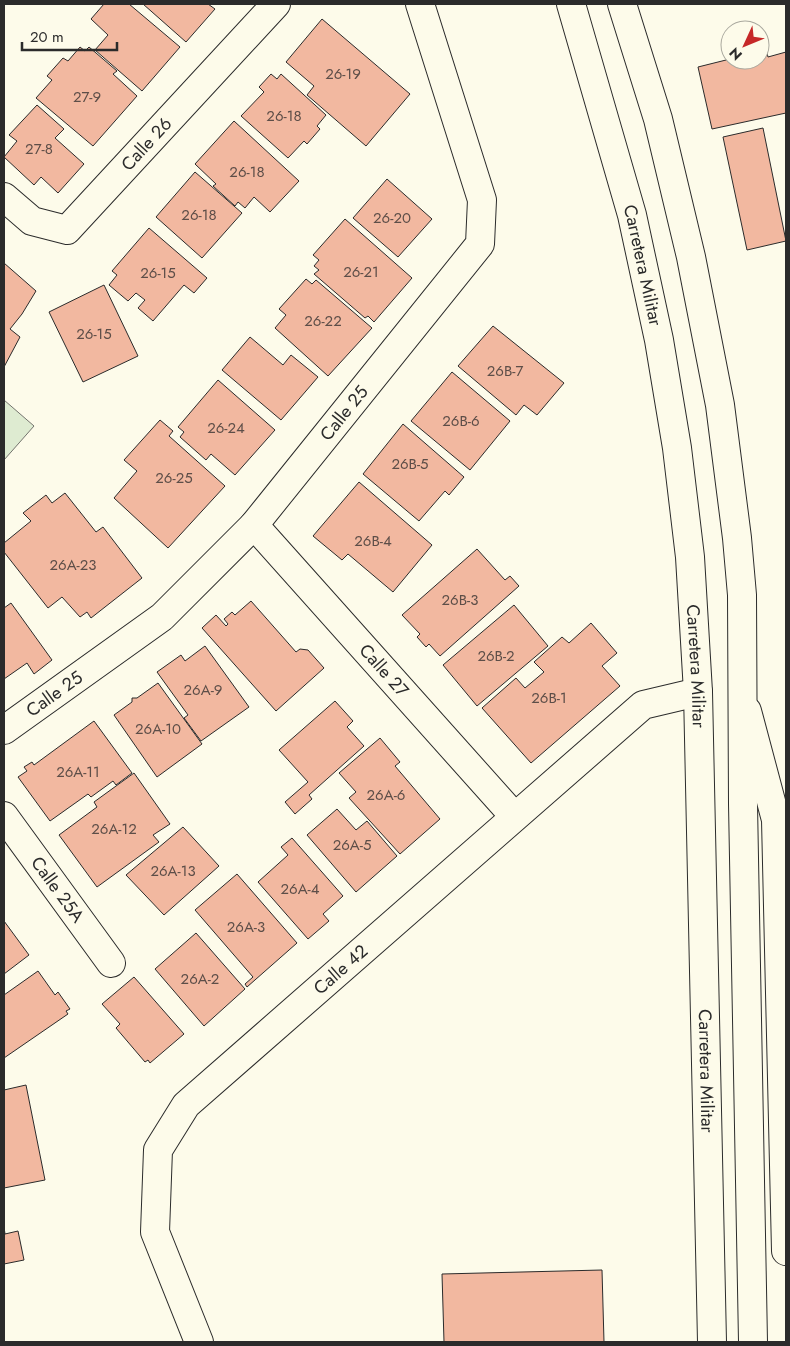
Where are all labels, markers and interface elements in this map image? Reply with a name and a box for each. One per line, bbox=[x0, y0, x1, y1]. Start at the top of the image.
scale bar bbox=[22, 20, 118, 52]
north arrow bbox=[720, 20, 770, 70]
text: 20 m bbox=[30, 26, 64, 48]
text: N bbox=[725, 43, 747, 65]
house number: 26-19 bbox=[325, 63, 361, 85]
house number: 27-9 bbox=[73, 86, 101, 108]
house number: 26-18 bbox=[266, 105, 302, 127]
street label: Calle 26 bbox=[115, 112, 178, 177]
house number: 27-8 bbox=[25, 138, 53, 160]
house number: 26-18 bbox=[229, 161, 265, 183]
street label: Carretera Militar bbox=[617, 201, 669, 329]
house number: 26-18 bbox=[181, 204, 217, 226]
house number: 26-20 bbox=[373, 207, 411, 229]
house number: 26-21 bbox=[343, 261, 379, 283]
house number: 26-15 bbox=[140, 262, 176, 284]
house number: 26-22 bbox=[304, 310, 342, 332]
house number: 26-15 bbox=[76, 323, 112, 345]
house number: 26B-7 bbox=[487, 360, 523, 382]
street label: Calle 25 bbox=[314, 380, 374, 446]
house number: 26B-6 bbox=[442, 410, 480, 432]
house number: 26-24 bbox=[207, 417, 245, 439]
house number: 26B-5 bbox=[391, 453, 429, 475]
house number: 26-25 bbox=[155, 467, 193, 489]
house number: 26B-4 bbox=[354, 530, 392, 552]
house number: 26A-23 bbox=[50, 554, 96, 576]
house number: 26B-3 bbox=[442, 589, 478, 611]
street label: Carretera Militar bbox=[680, 604, 712, 729]
street label: Calle 27 bbox=[353, 638, 415, 703]
house number: 26B-2 bbox=[477, 645, 515, 667]
street label: Calle 25 bbox=[21, 665, 88, 723]
house number: 26A-9 bbox=[184, 679, 222, 701]
house number: 26B-1 bbox=[531, 687, 567, 709]
house number: 26A-10 bbox=[135, 718, 181, 740]
house number: 26A-11 bbox=[56, 761, 100, 783]
house number: 26A-6 bbox=[367, 784, 405, 806]
house number: 26A-12 bbox=[91, 818, 137, 840]
house number: 26A-5 bbox=[333, 834, 371, 856]
street label: Calle 25A bbox=[25, 851, 91, 928]
house number: 26A-13 bbox=[150, 860, 196, 882]
house number: 26A-4 bbox=[281, 878, 320, 900]
house number: 26A-3 bbox=[227, 916, 265, 938]
street label: Calle 42 bbox=[308, 939, 374, 1001]
house number: 26A-2 bbox=[181, 968, 219, 990]
street label: Carretera Militar bbox=[692, 1009, 721, 1134]

